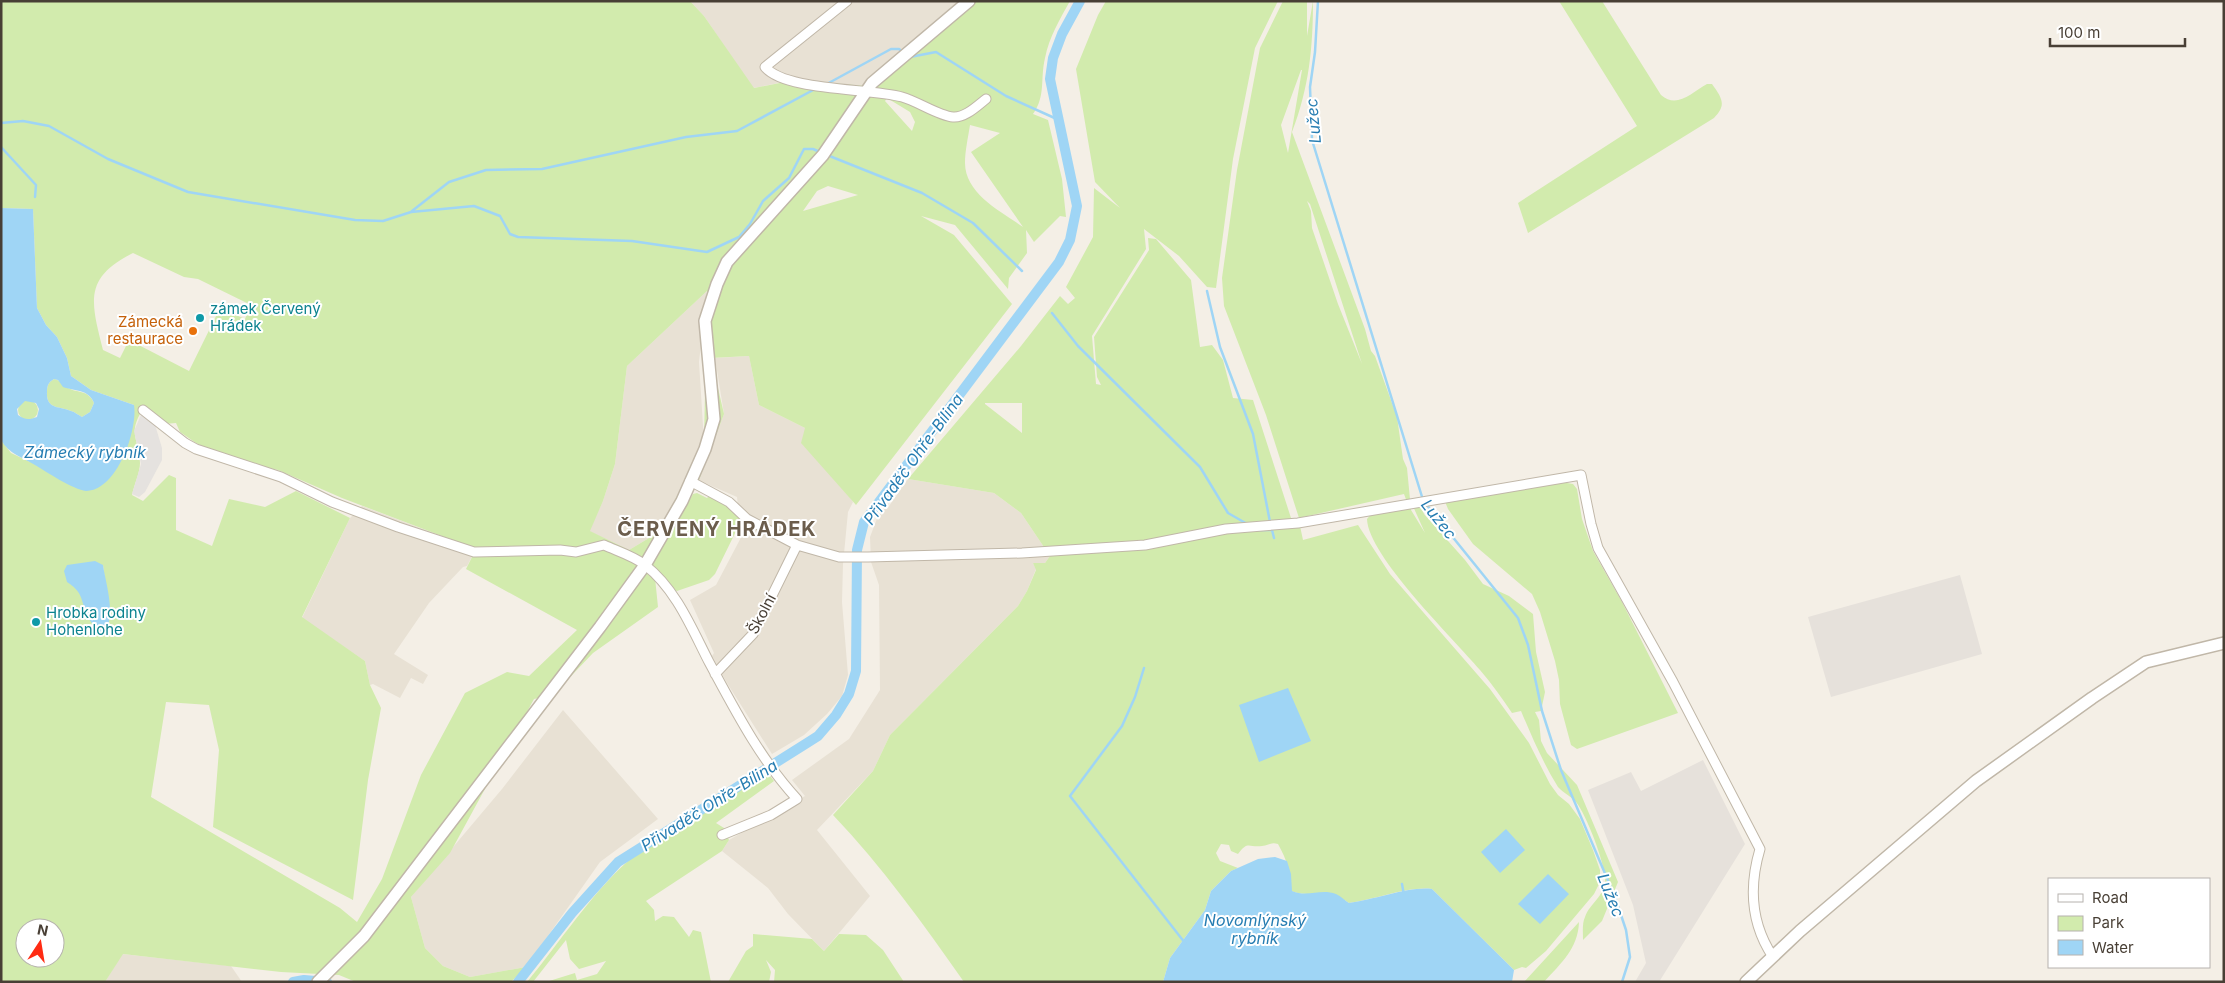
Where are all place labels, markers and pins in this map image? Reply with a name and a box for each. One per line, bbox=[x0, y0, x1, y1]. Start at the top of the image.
place label: zámek Červený Hrádek bbox=[210, 299, 321, 335]
place label: Zámecká restaurace bbox=[107, 312, 183, 348]
marker: zámek Červený Hrádek bbox=[194, 312, 206, 324]
marker: Zámecká restaurace bbox=[187, 325, 199, 337]
place label: Hrobka rodiny Hohenlohe bbox=[46, 603, 146, 639]
marker: Hrobka rodiny Hohenlohe bbox=[30, 616, 42, 628]

